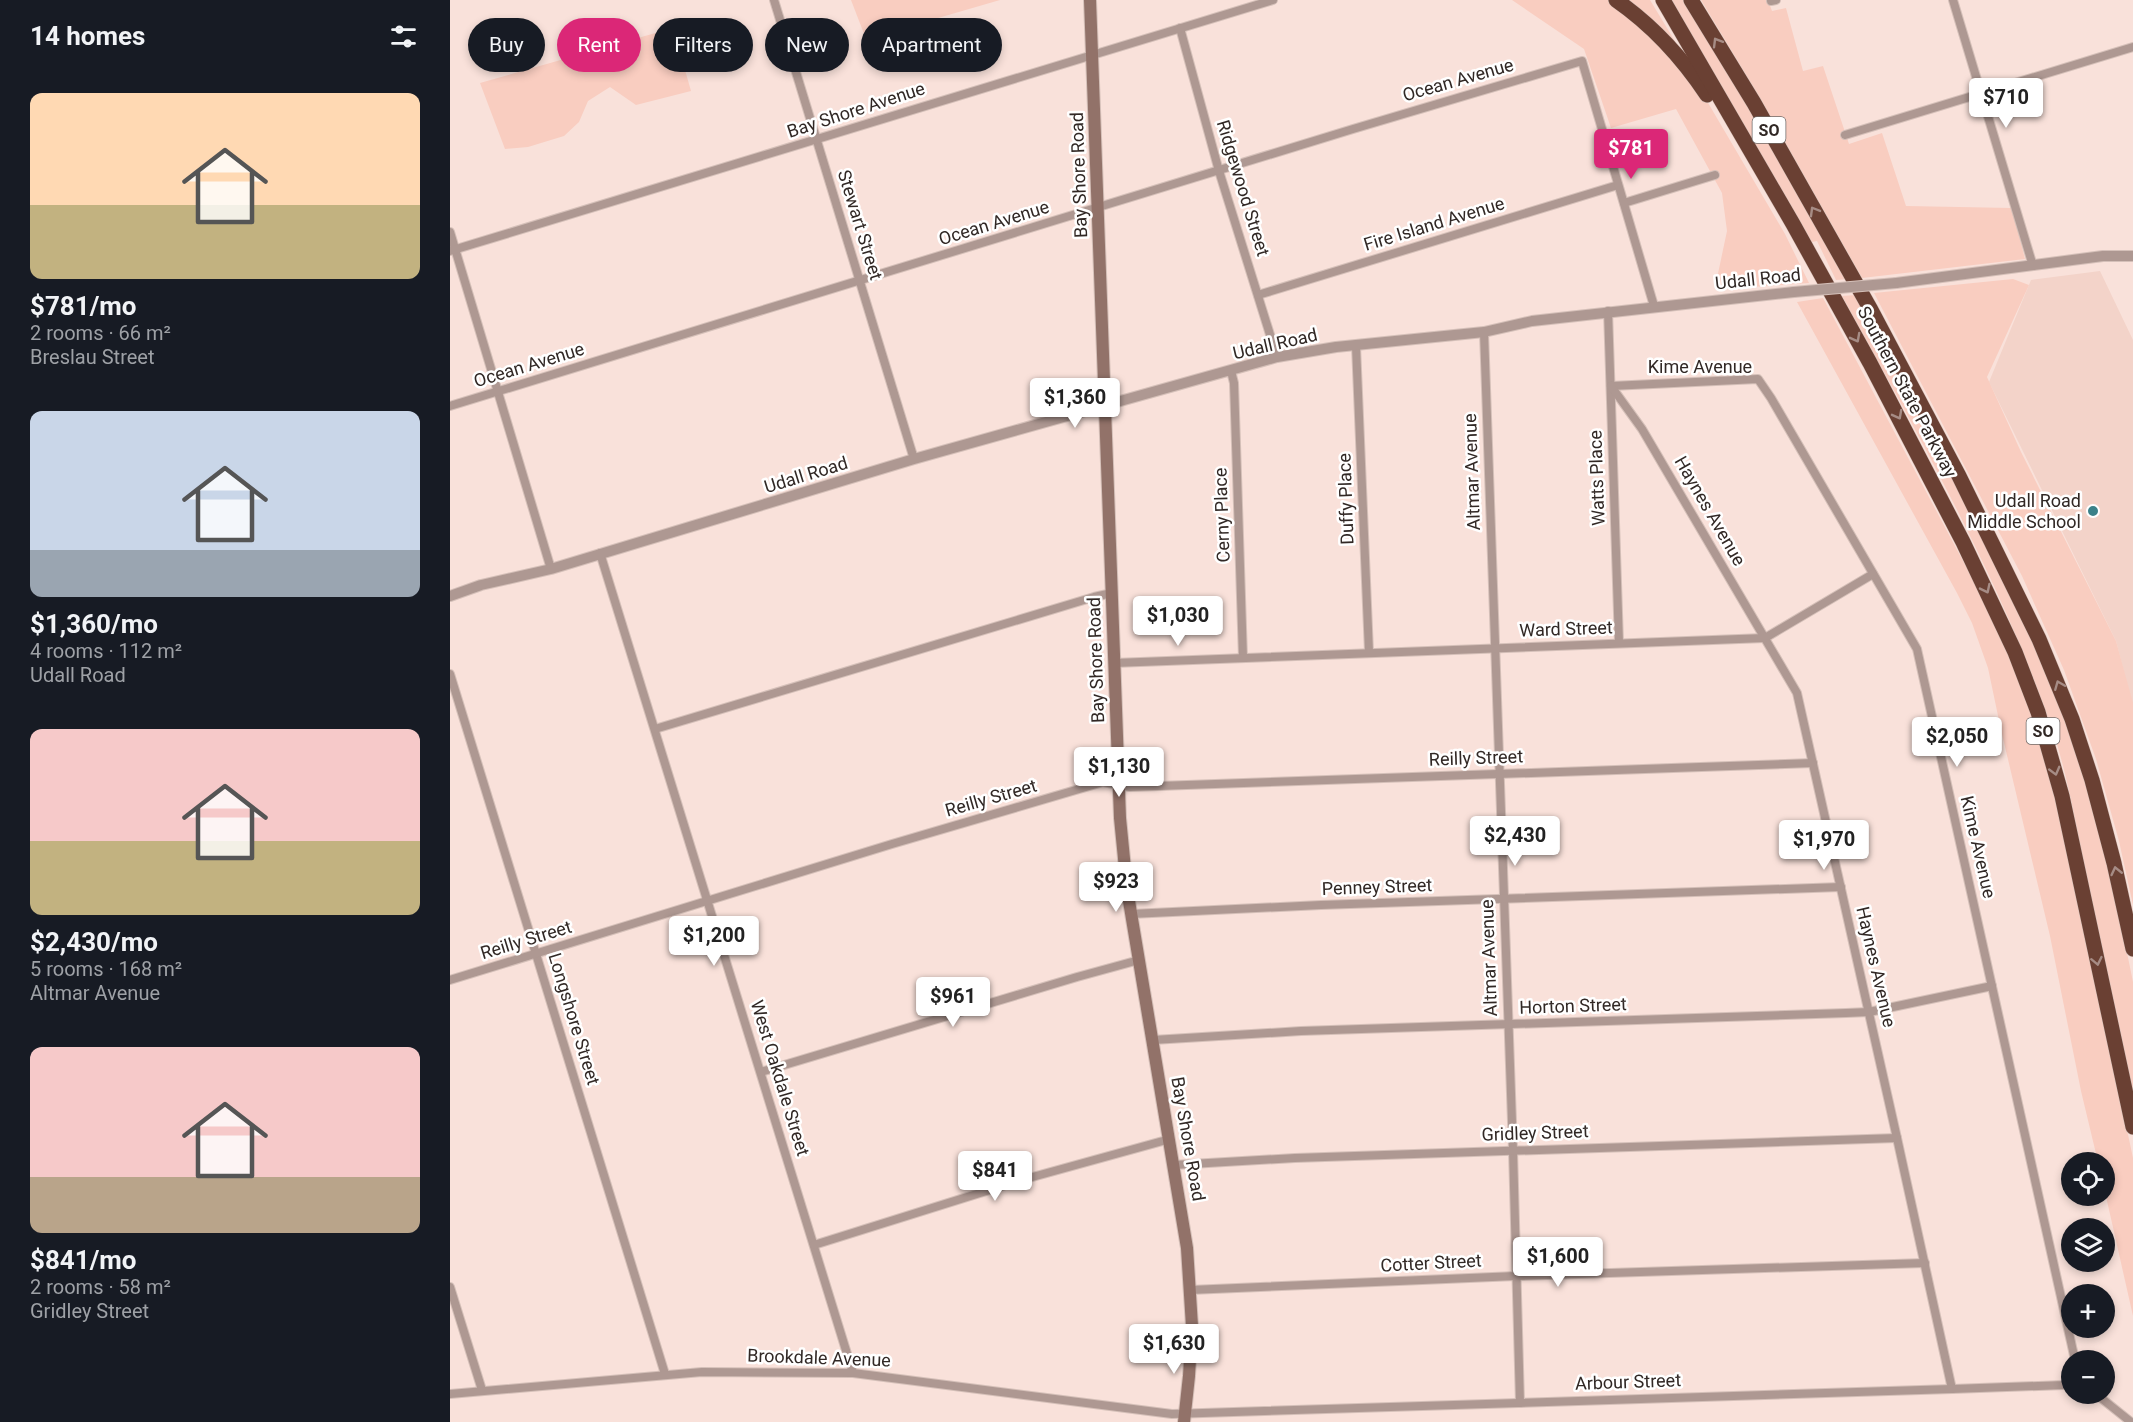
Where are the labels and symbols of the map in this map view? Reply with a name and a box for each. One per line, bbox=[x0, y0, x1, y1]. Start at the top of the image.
one-way arrow bbox=[1713, 38, 1725, 48]
street label: Ocean Avenue bbox=[1400, 54, 1516, 105]
street label: Bay Shore Avenue bbox=[784, 77, 927, 142]
pin: $710 bbox=[1970, 78, 2042, 129]
street label: Bay Shore Road bbox=[1066, 112, 1091, 238]
street label: Ridgewood Street bbox=[1213, 117, 1274, 259]
road number: SO bbox=[1752, 117, 1786, 143]
pin: $781 bbox=[1595, 129, 1667, 180]
street label: Stewart Street bbox=[834, 167, 887, 282]
street label: Fire Island Avenue bbox=[1361, 192, 1507, 255]
street label: Ocean Avenue bbox=[936, 196, 1052, 249]
one-way arrow bbox=[1810, 207, 1822, 217]
street label: Udall Road bbox=[1714, 264, 1802, 293]
street label: Southern State Parkway bbox=[1853, 303, 1962, 481]
street label: Udall Road bbox=[1231, 324, 1319, 363]
one-way arrow bbox=[1849, 332, 1860, 342]
street label: Ocean Avenue bbox=[471, 338, 587, 391]
street label: Kime Avenue bbox=[1648, 356, 1752, 377]
pin: $1,360 bbox=[1026, 378, 1124, 429]
one-way arrow bbox=[1890, 409, 1902, 420]
street label: Altmar Avenue bbox=[1459, 413, 1484, 531]
street label: Watts Place bbox=[1584, 430, 1609, 526]
street label: Udall Road bbox=[762, 452, 850, 497]
street label: Haynes Avenue bbox=[1671, 452, 1750, 569]
street label: Duffy Place bbox=[1333, 453, 1358, 545]
street label: Cerny Place bbox=[1209, 467, 1234, 563]
place label: Udall Road Middle School bbox=[1967, 490, 2081, 532]
marker: Udall Road Middle School bbox=[2086, 504, 2100, 518]
one-way arrow bbox=[1979, 582, 1990, 593]
pin: $1,030 bbox=[1129, 596, 1227, 647]
street label: Bay Shore Road bbox=[1083, 597, 1108, 723]
street label: Ward Street bbox=[1519, 616, 1613, 641]
one-way arrow bbox=[2054, 680, 2066, 691]
pin: $2,050 bbox=[1908, 717, 2006, 768]
road number: SO bbox=[2026, 718, 2060, 744]
street label: Reilly Street bbox=[1429, 745, 1524, 770]
pin: $1,130 bbox=[1070, 747, 1168, 798]
one-way arrow bbox=[2048, 765, 2061, 775]
street label: Reilly Street bbox=[943, 774, 1039, 821]
street label: Kime Avenue bbox=[1957, 794, 2000, 900]
pin: $2,430 bbox=[1466, 816, 1564, 867]
pin: $1,970 bbox=[1775, 820, 1873, 871]
pin: $923 bbox=[1080, 862, 1152, 913]
one-way arrow bbox=[2110, 866, 2123, 876]
street label: Penney Street bbox=[1321, 874, 1433, 899]
street label: Altmar Avenue bbox=[1476, 899, 1501, 1017]
street label: Haynes Avenue bbox=[1852, 905, 1901, 1029]
street label: Reilly Street bbox=[478, 916, 574, 963]
pin: $1,200 bbox=[665, 916, 763, 967]
street label: Longshore Street bbox=[544, 950, 605, 1087]
one-way arrow bbox=[2090, 956, 2103, 966]
pin: $961 bbox=[917, 977, 989, 1028]
street label: Horton Street bbox=[1519, 993, 1627, 1018]
street label: West Oakdale Street bbox=[747, 997, 814, 1158]
street label: Bay Shore Road bbox=[1167, 1075, 1210, 1203]
street label: Gridley Street bbox=[1481, 1120, 1589, 1145]
pin: $841 bbox=[959, 1151, 1031, 1202]
pin: $1,600 bbox=[1509, 1237, 1607, 1288]
street label: Cotter Street bbox=[1380, 1249, 1482, 1276]
pin: $1,630 bbox=[1125, 1324, 1223, 1375]
street label: Brookdale Avenue bbox=[747, 1344, 891, 1371]
street label: Arbour Street bbox=[1575, 1369, 1682, 1394]

